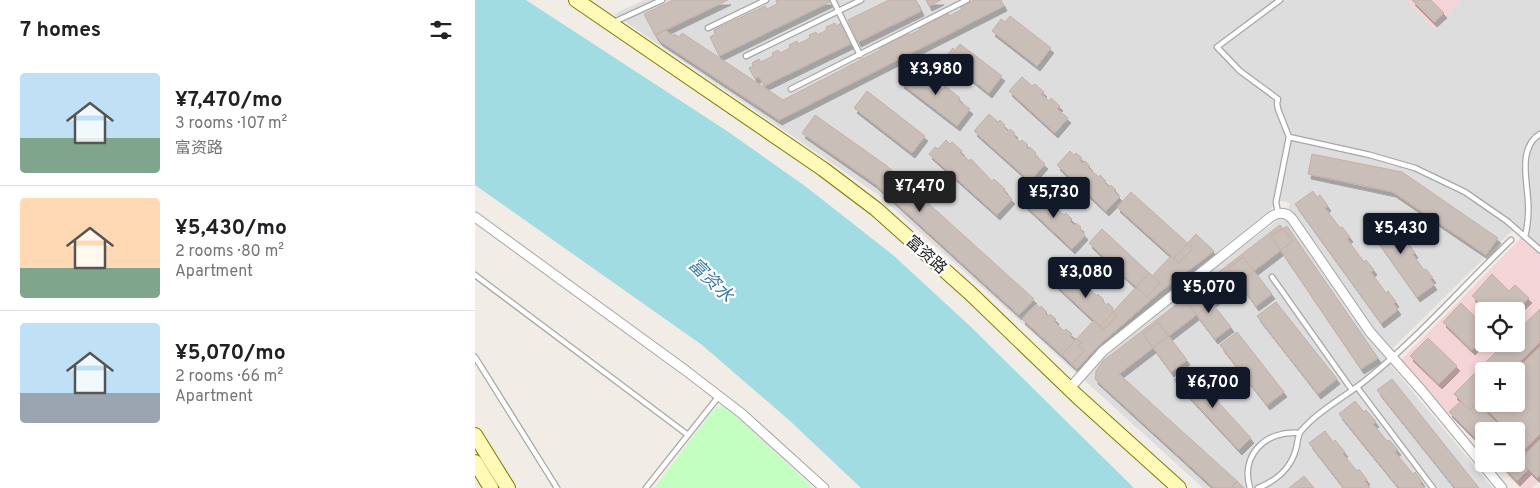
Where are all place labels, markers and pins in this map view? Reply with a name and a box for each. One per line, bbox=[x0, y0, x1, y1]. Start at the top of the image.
pin: ¥3,980 bbox=[895, 54, 977, 96]
pin: ¥7,470 bbox=[879, 170, 961, 213]
pin: ¥5,730 bbox=[1013, 176, 1095, 219]
pin: ¥5,430 bbox=[1360, 212, 1442, 255]
pin: ¥3,080 bbox=[1045, 256, 1127, 299]
pin: ¥5,070 bbox=[1168, 272, 1250, 314]
pin: ¥6,700 bbox=[1172, 366, 1254, 409]

